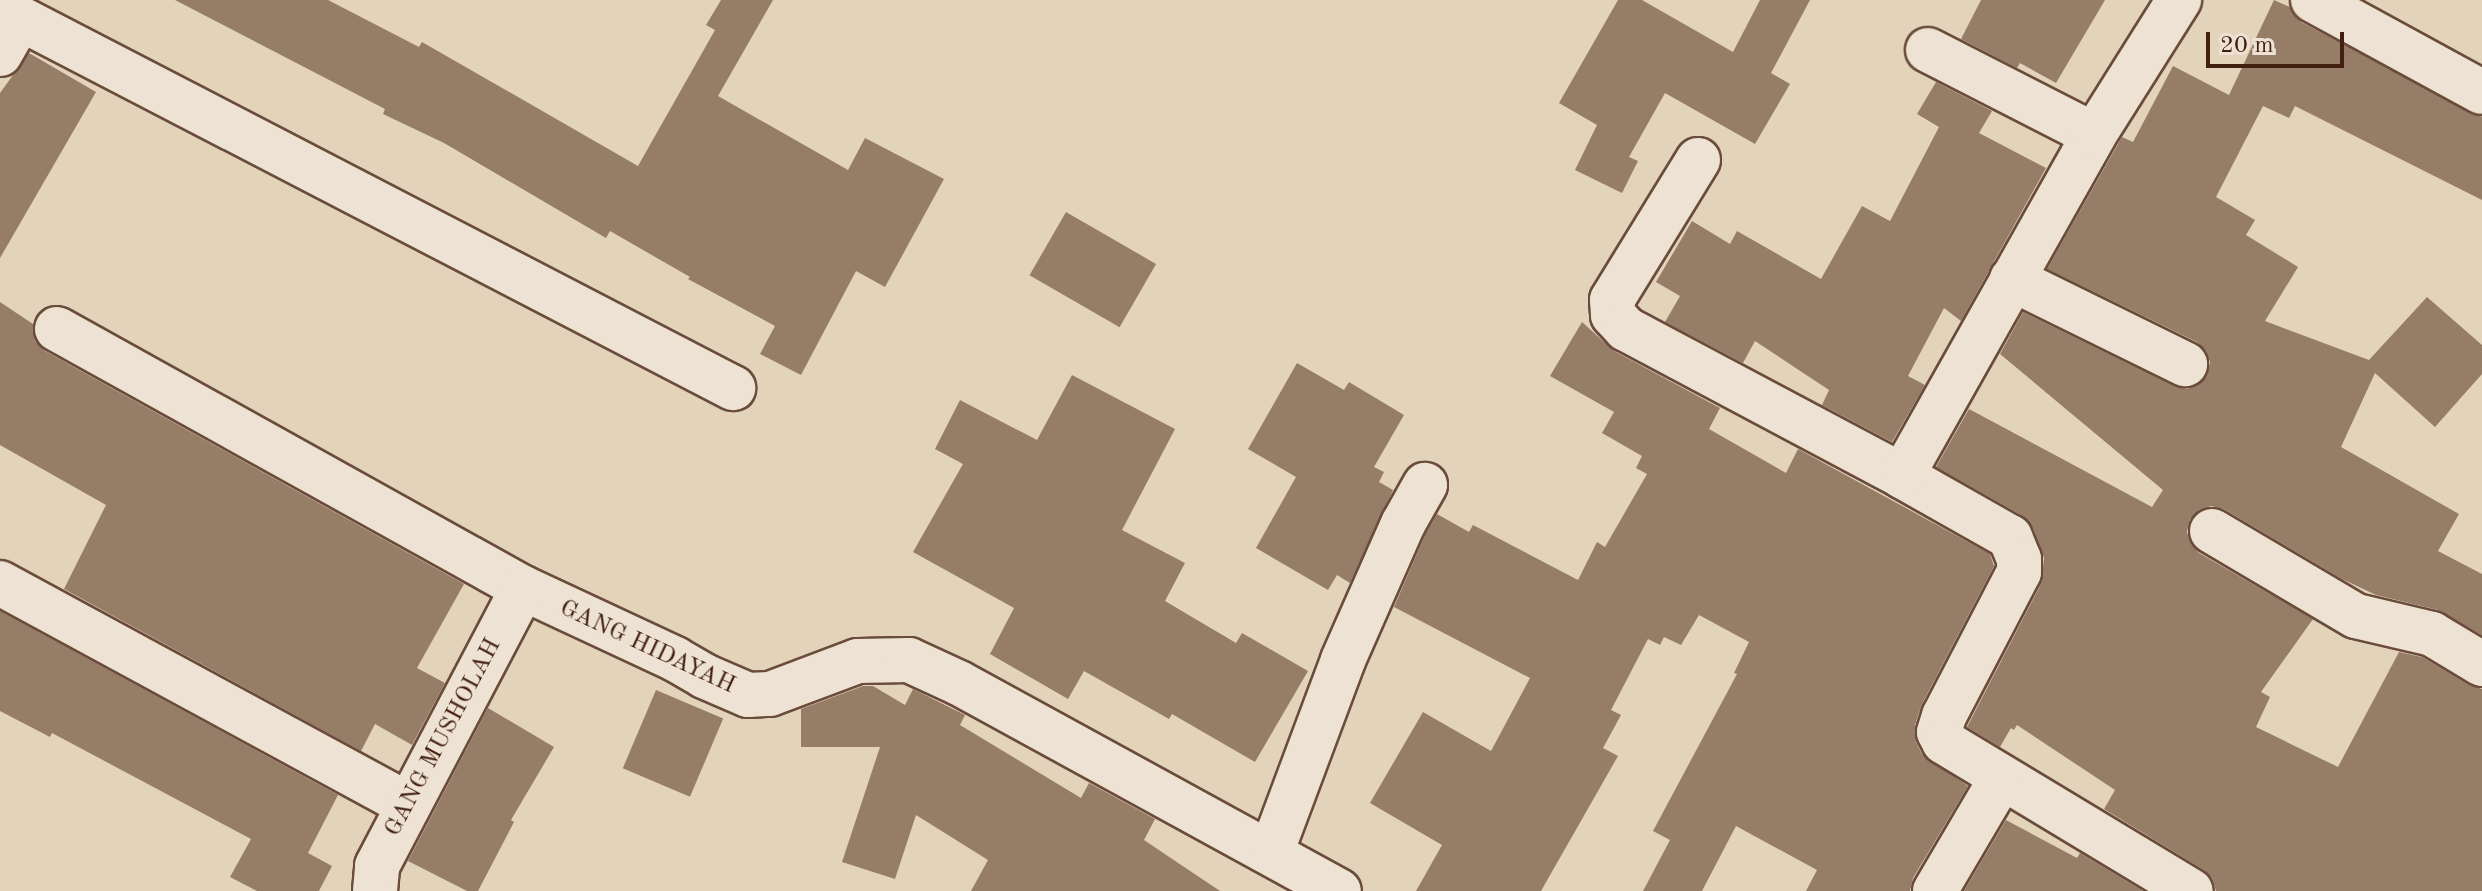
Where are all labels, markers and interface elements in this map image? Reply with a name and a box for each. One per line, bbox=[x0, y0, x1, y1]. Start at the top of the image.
scale bar bbox=[2210, 16, 2348, 66]
text: 20 m bbox=[2220, 34, 2274, 58]
street label: GANG HIDAYAH bbox=[555, 595, 739, 701]
street label: GANG MUSHOLAH bbox=[380, 634, 508, 842]

